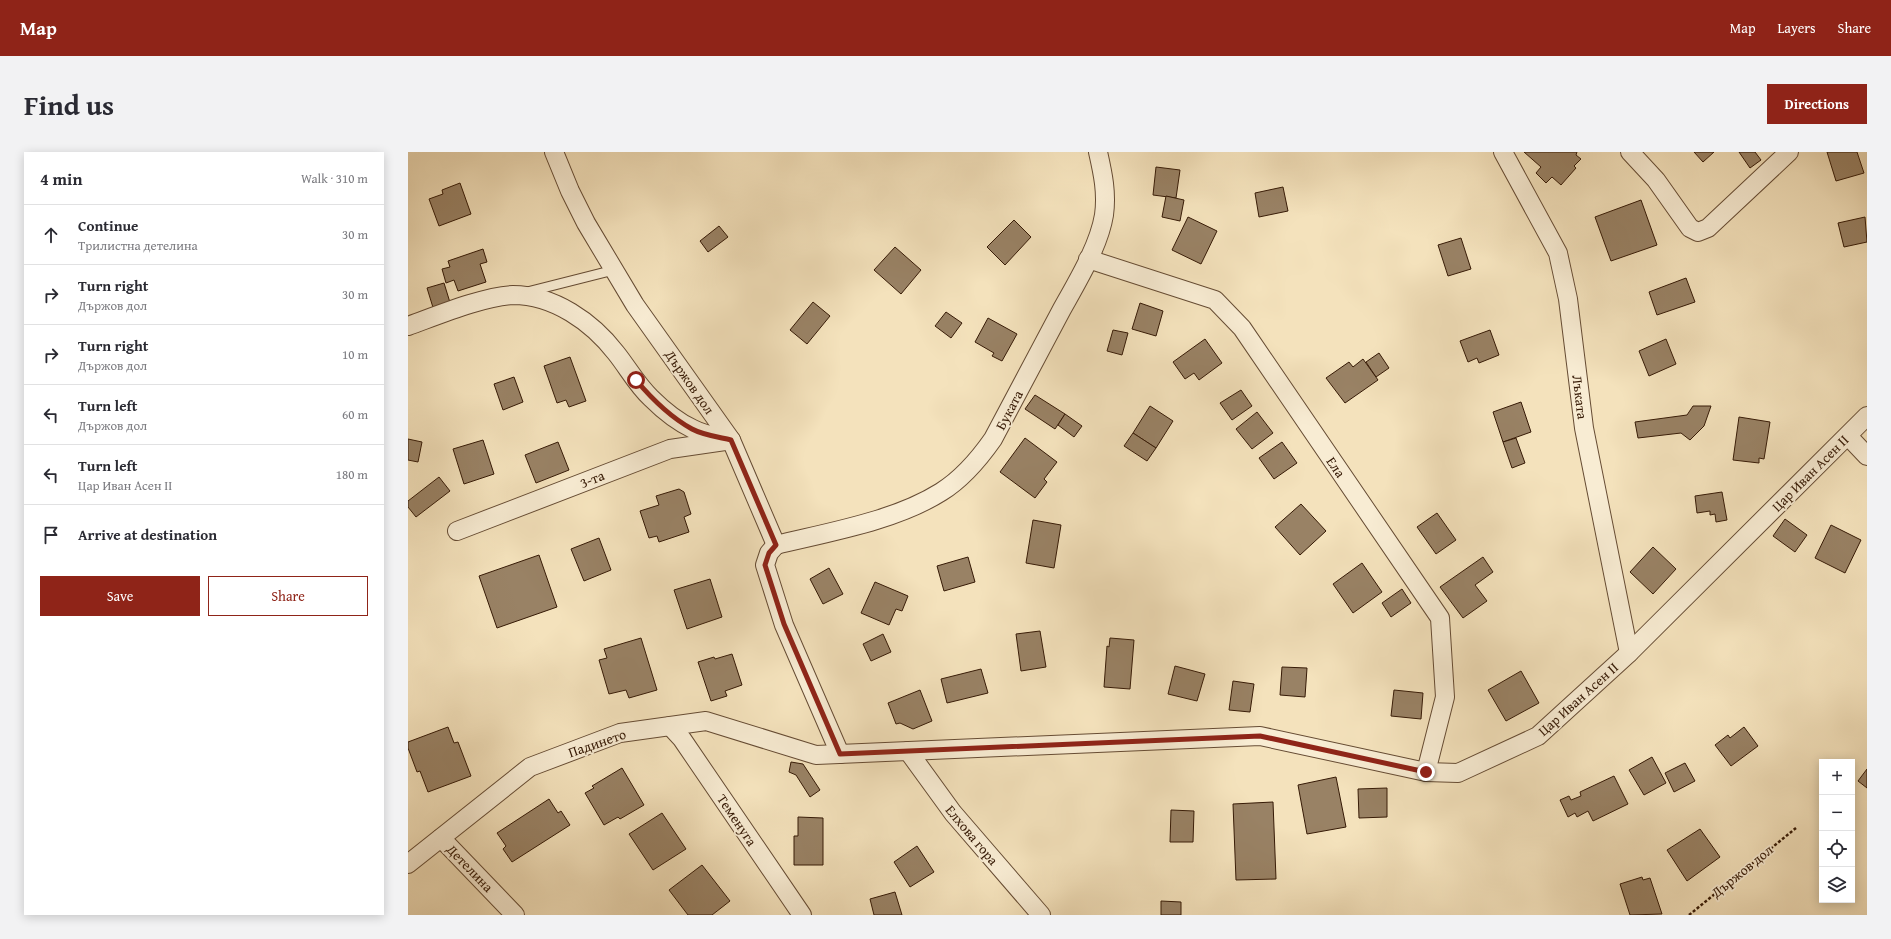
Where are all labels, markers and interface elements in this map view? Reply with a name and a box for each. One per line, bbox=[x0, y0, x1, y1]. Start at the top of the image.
text: Map bbox=[20, 14, 57, 42]
text: Map bbox=[1730, 18, 1756, 38]
text: Layers bbox=[1778, 18, 1816, 38]
text: Share bbox=[1838, 18, 1871, 38]
text: Find us bbox=[24, 84, 114, 125]
button: Directions bbox=[1767, 84, 1867, 124]
text: 4 min bbox=[40, 166, 82, 191]
text: Walk · 310 m bbox=[301, 169, 368, 188]
text: Continue bbox=[78, 215, 139, 236]
icon: ahead bbox=[40, 224, 62, 246]
text: 30 m bbox=[342, 225, 368, 244]
text: Трилистна детелина bbox=[78, 236, 198, 255]
text: Turn right bbox=[78, 275, 149, 296]
icon: right bbox=[40, 284, 62, 306]
text: 30 m bbox=[342, 285, 368, 304]
text: Държов дол bbox=[78, 296, 147, 315]
text: Turn right bbox=[78, 335, 149, 356]
icon: right bbox=[40, 344, 62, 366]
text: 10 m bbox=[342, 345, 368, 364]
street label: Държов дол bbox=[660, 345, 720, 418]
text: Държов дол bbox=[78, 356, 147, 375]
route start bbox=[627, 371, 645, 389]
street label: Лъката bbox=[1567, 374, 1593, 421]
street label: Буката bbox=[990, 386, 1028, 433]
text: Turn left bbox=[78, 395, 137, 416]
icon: left bbox=[40, 404, 62, 426]
text: 60 m bbox=[342, 405, 368, 424]
text: Държов дол bbox=[78, 416, 147, 435]
street label: Цар Иван Асен II bbox=[1767, 430, 1853, 516]
street label: Ела bbox=[1322, 453, 1350, 482]
text: Turn left bbox=[78, 455, 137, 476]
icon: left bbox=[40, 464, 62, 486]
text: 180 m bbox=[336, 465, 368, 484]
street label: 3-та bbox=[577, 465, 608, 493]
text: Цар Иван Асен II bbox=[78, 476, 172, 495]
icon: arrive bbox=[40, 524, 62, 546]
text: Arrive at destination bbox=[78, 524, 217, 545]
button: Save bbox=[40, 576, 200, 616]
button: Share bbox=[208, 576, 368, 616]
street label: Цар Иван Асен II bbox=[1534, 658, 1622, 740]
street label: Падинето bbox=[565, 724, 629, 762]
map controls bbox=[1819, 759, 1855, 903]
button: + bbox=[1819, 759, 1855, 795]
route end bbox=[1417, 763, 1435, 781]
street label: Теменуга bbox=[712, 790, 762, 850]
button: − bbox=[1819, 795, 1855, 831]
street label: Елхова гора bbox=[941, 801, 1003, 870]
button: locate bbox=[1819, 831, 1855, 867]
street label: Детелина bbox=[441, 839, 498, 897]
street label: Държов дол bbox=[1706, 840, 1777, 903]
button: layers bbox=[1819, 867, 1855, 903]

